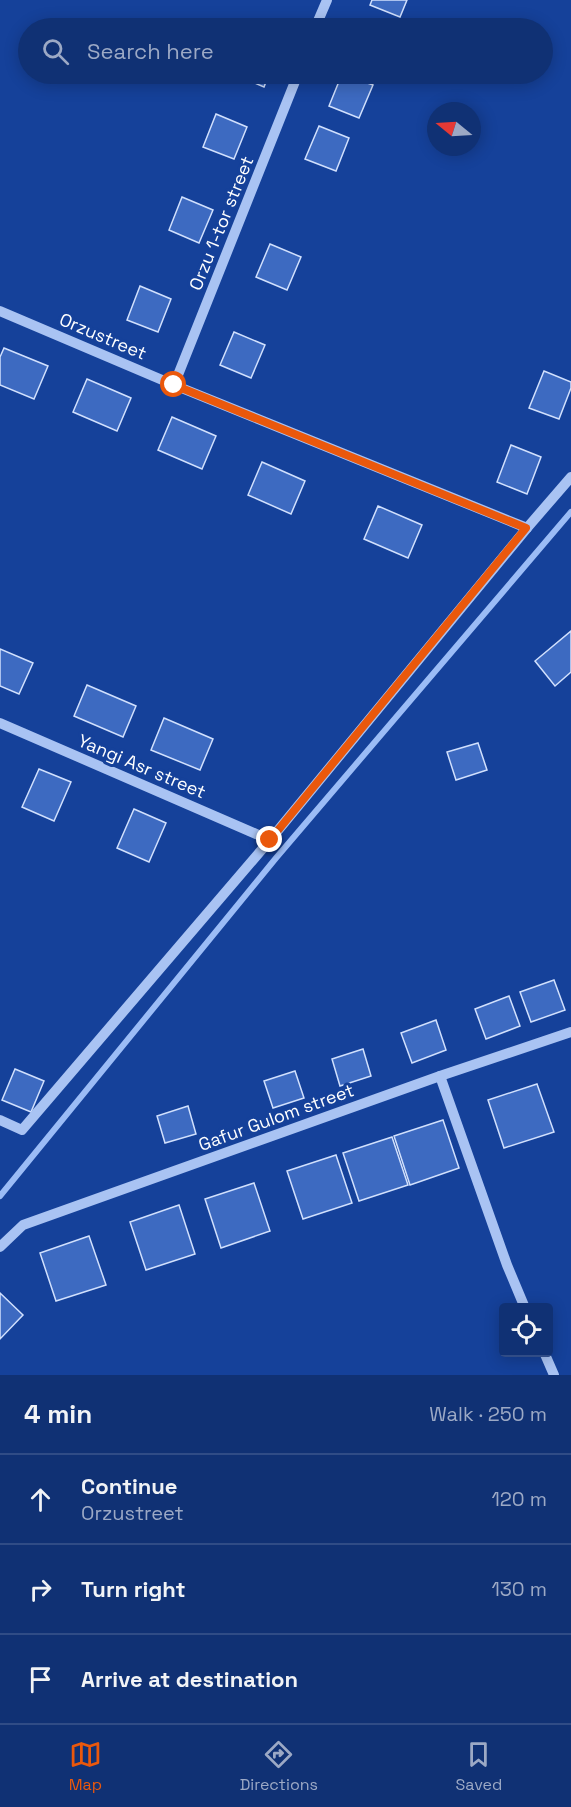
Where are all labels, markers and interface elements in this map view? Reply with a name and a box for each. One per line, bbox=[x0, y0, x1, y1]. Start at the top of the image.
search box bbox=[18, 18, 553, 84]
icon: search bbox=[39, 35, 72, 68]
text: Search here bbox=[87, 37, 214, 65]
north arrow bbox=[427, 102, 481, 156]
street label: Orzu 1-tor street bbox=[184, 152, 258, 294]
street label: Orzustreet bbox=[56, 307, 150, 365]
route start bbox=[160, 371, 186, 397]
street label: Yangi Asr street bbox=[75, 729, 209, 803]
route end bbox=[256, 826, 282, 852]
street label: Gafur Gulom street bbox=[195, 1078, 357, 1156]
map controls bbox=[499, 1303, 553, 1357]
button: locate bbox=[499, 1303, 553, 1357]
text: 4 min bbox=[24, 1397, 92, 1431]
text: Walk · 250 m bbox=[429, 1401, 547, 1427]
text: Continue bbox=[81, 1472, 177, 1500]
icon: ahead bbox=[24, 1483, 57, 1516]
text: 120 m bbox=[491, 1486, 547, 1512]
text: Orzustreet bbox=[81, 1500, 184, 1526]
icon: right bbox=[24, 1573, 57, 1606]
text: Turn right bbox=[81, 1575, 186, 1603]
text: 130 m bbox=[491, 1576, 547, 1602]
icon: arrive bbox=[24, 1663, 57, 1696]
text: Arrive at destination bbox=[81, 1665, 298, 1693]
tab: Map bbox=[69, 1738, 102, 1795]
tab: Directions bbox=[240, 1738, 318, 1795]
tab: Saved bbox=[456, 1738, 502, 1795]

